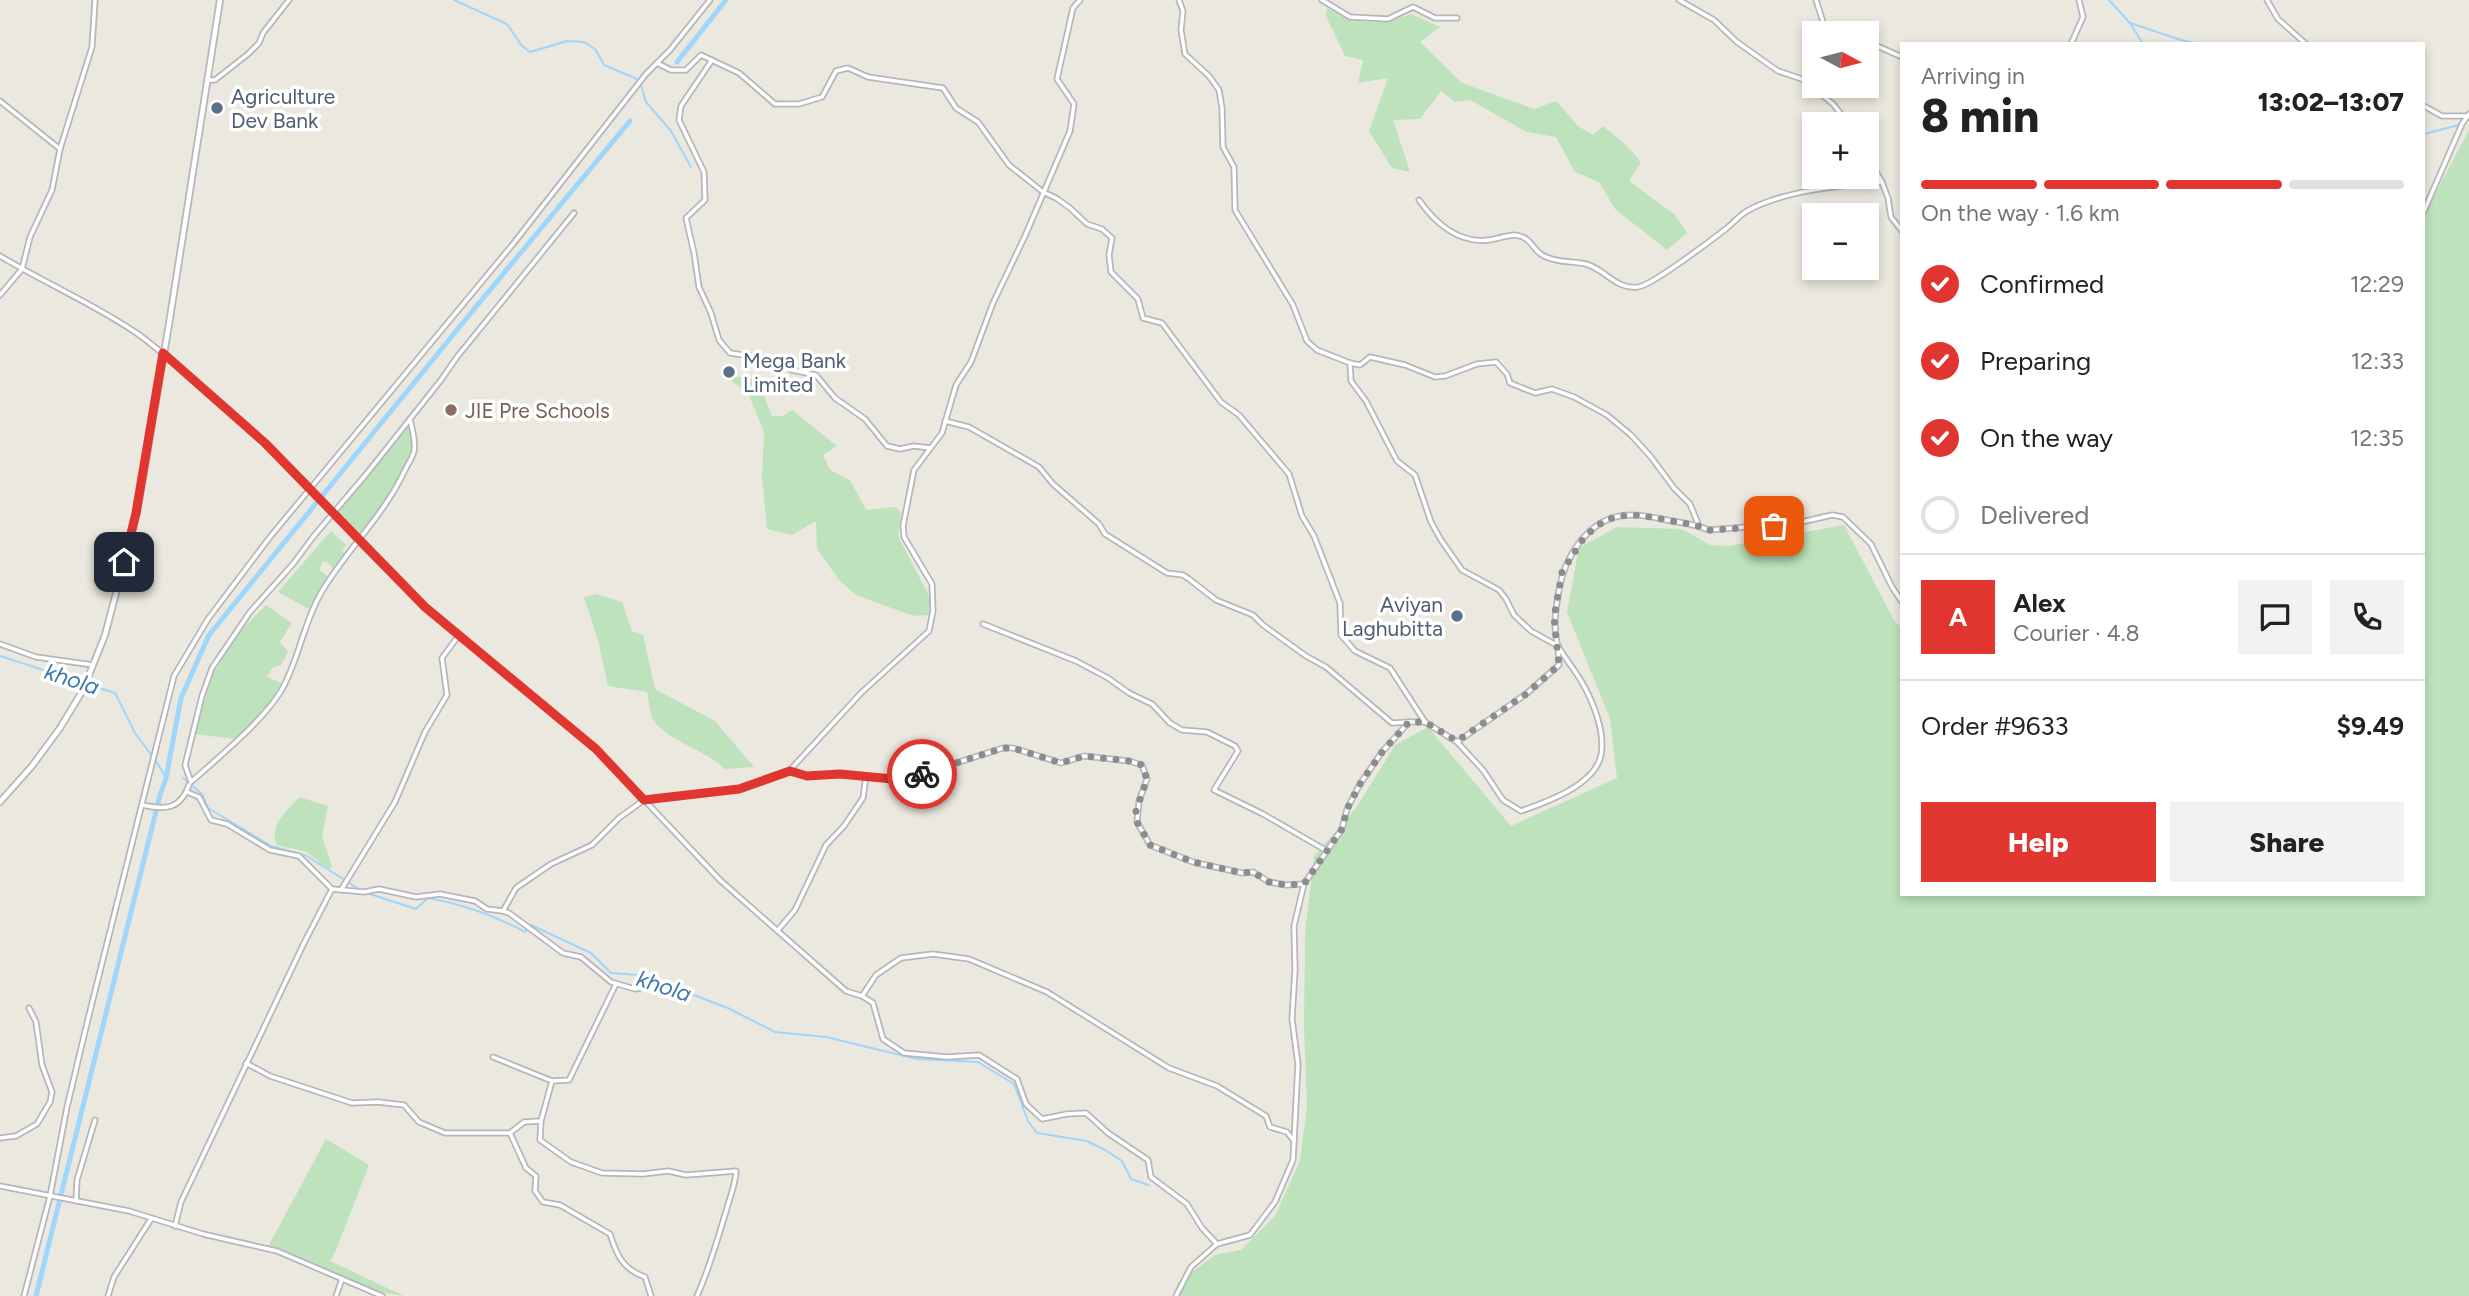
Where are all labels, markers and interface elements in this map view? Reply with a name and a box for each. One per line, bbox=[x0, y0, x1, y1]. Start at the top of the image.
north arrow bbox=[1802, 21, 1880, 98]
map controls bbox=[1802, 21, 1879, 280]
text: Arriving in bbox=[1921, 62, 2025, 90]
place label: Agriculture Dev Bank bbox=[231, 84, 335, 133]
text: 13:02–13:07 bbox=[2258, 86, 2404, 118]
text: 8 min bbox=[1921, 88, 2039, 144]
marker: Agriculture Dev Bank bbox=[209, 100, 225, 116]
button: + bbox=[1802, 112, 1879, 189]
text: On the way · 1.6 km bbox=[1921, 199, 2119, 227]
button: − bbox=[1802, 203, 1879, 280]
icon: check bbox=[1921, 265, 1959, 303]
text: Confirmed bbox=[1980, 268, 2104, 300]
text: 12:29 bbox=[2350, 270, 2404, 298]
icon: check bbox=[1921, 342, 1959, 380]
text: Preparing bbox=[1980, 345, 2091, 377]
text: 12:33 bbox=[2351, 347, 2404, 375]
place label: Mega Bank Limited bbox=[743, 348, 847, 397]
marker: Mega Bank Limited bbox=[721, 364, 737, 380]
place label: JIE Pre Schools bbox=[465, 398, 610, 423]
marker: JIE Pre Schools bbox=[443, 402, 459, 418]
icon: check bbox=[1921, 419, 1959, 457]
text: On the way bbox=[1980, 422, 2113, 454]
text: 12:35 bbox=[2350, 424, 2404, 452]
pin bbox=[1744, 496, 1804, 556]
text: Delivered bbox=[1980, 499, 2089, 531]
icon: bag bbox=[1755, 507, 1793, 545]
pin bbox=[94, 532, 154, 592]
icon: home bbox=[105, 543, 143, 581]
button: chat bbox=[2238, 580, 2312, 654]
button: phone bbox=[2330, 580, 2404, 654]
text: Alex bbox=[2013, 587, 2066, 619]
place label: Aviyan Laghubitta bbox=[1342, 592, 1443, 641]
text: A bbox=[1949, 601, 1967, 633]
marker: Aviyan Laghubitta bbox=[1449, 608, 1465, 624]
text: Courier · 4.8 bbox=[2013, 619, 2140, 647]
water label: khola bbox=[41, 657, 103, 701]
text: Order #9633 bbox=[1921, 710, 2069, 742]
text: $9.49 bbox=[2337, 710, 2404, 742]
courier bbox=[887, 739, 957, 809]
icon: bike bbox=[903, 755, 941, 793]
button: Help bbox=[1921, 802, 2156, 882]
button: Share bbox=[2170, 802, 2404, 882]
water label: khola bbox=[633, 964, 695, 1008]

